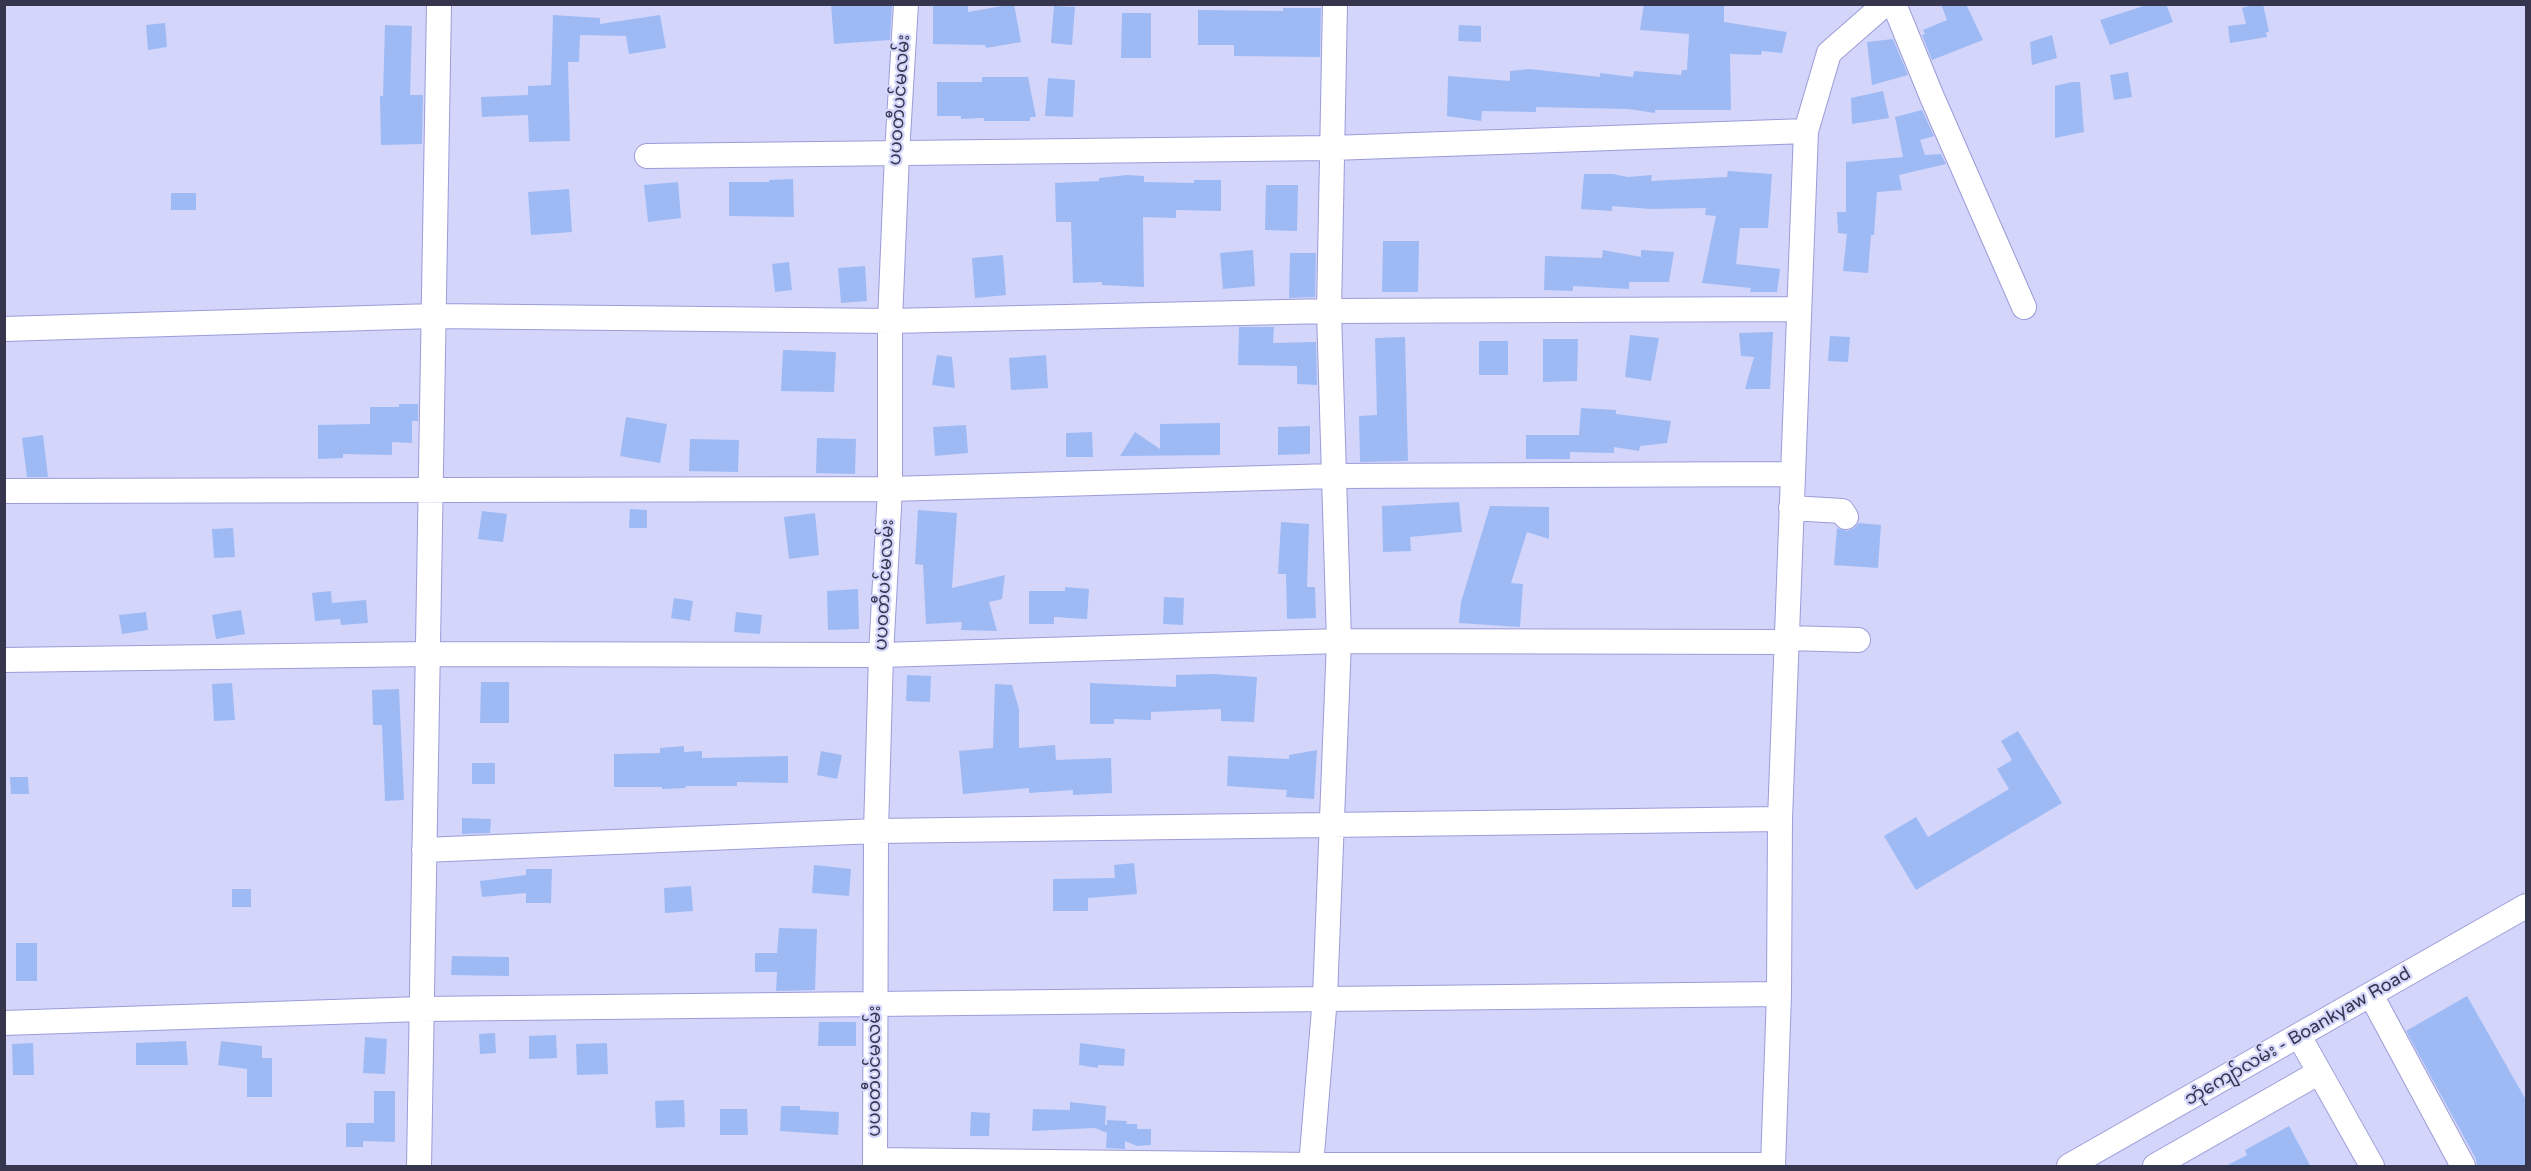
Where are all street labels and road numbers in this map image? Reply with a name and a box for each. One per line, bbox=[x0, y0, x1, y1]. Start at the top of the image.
street label: ပပဝတီပင်မလမ်း bbox=[885, 34, 915, 166]
street label: ပပဝတီပင်မလမ်း bbox=[871, 519, 899, 651]
street label: ဘုံကျော်လမ်း - Boankyaw Road bbox=[2181, 963, 2415, 1111]
street label: ပပဝတီပင်မလမ်း bbox=[864, 1005, 886, 1137]

